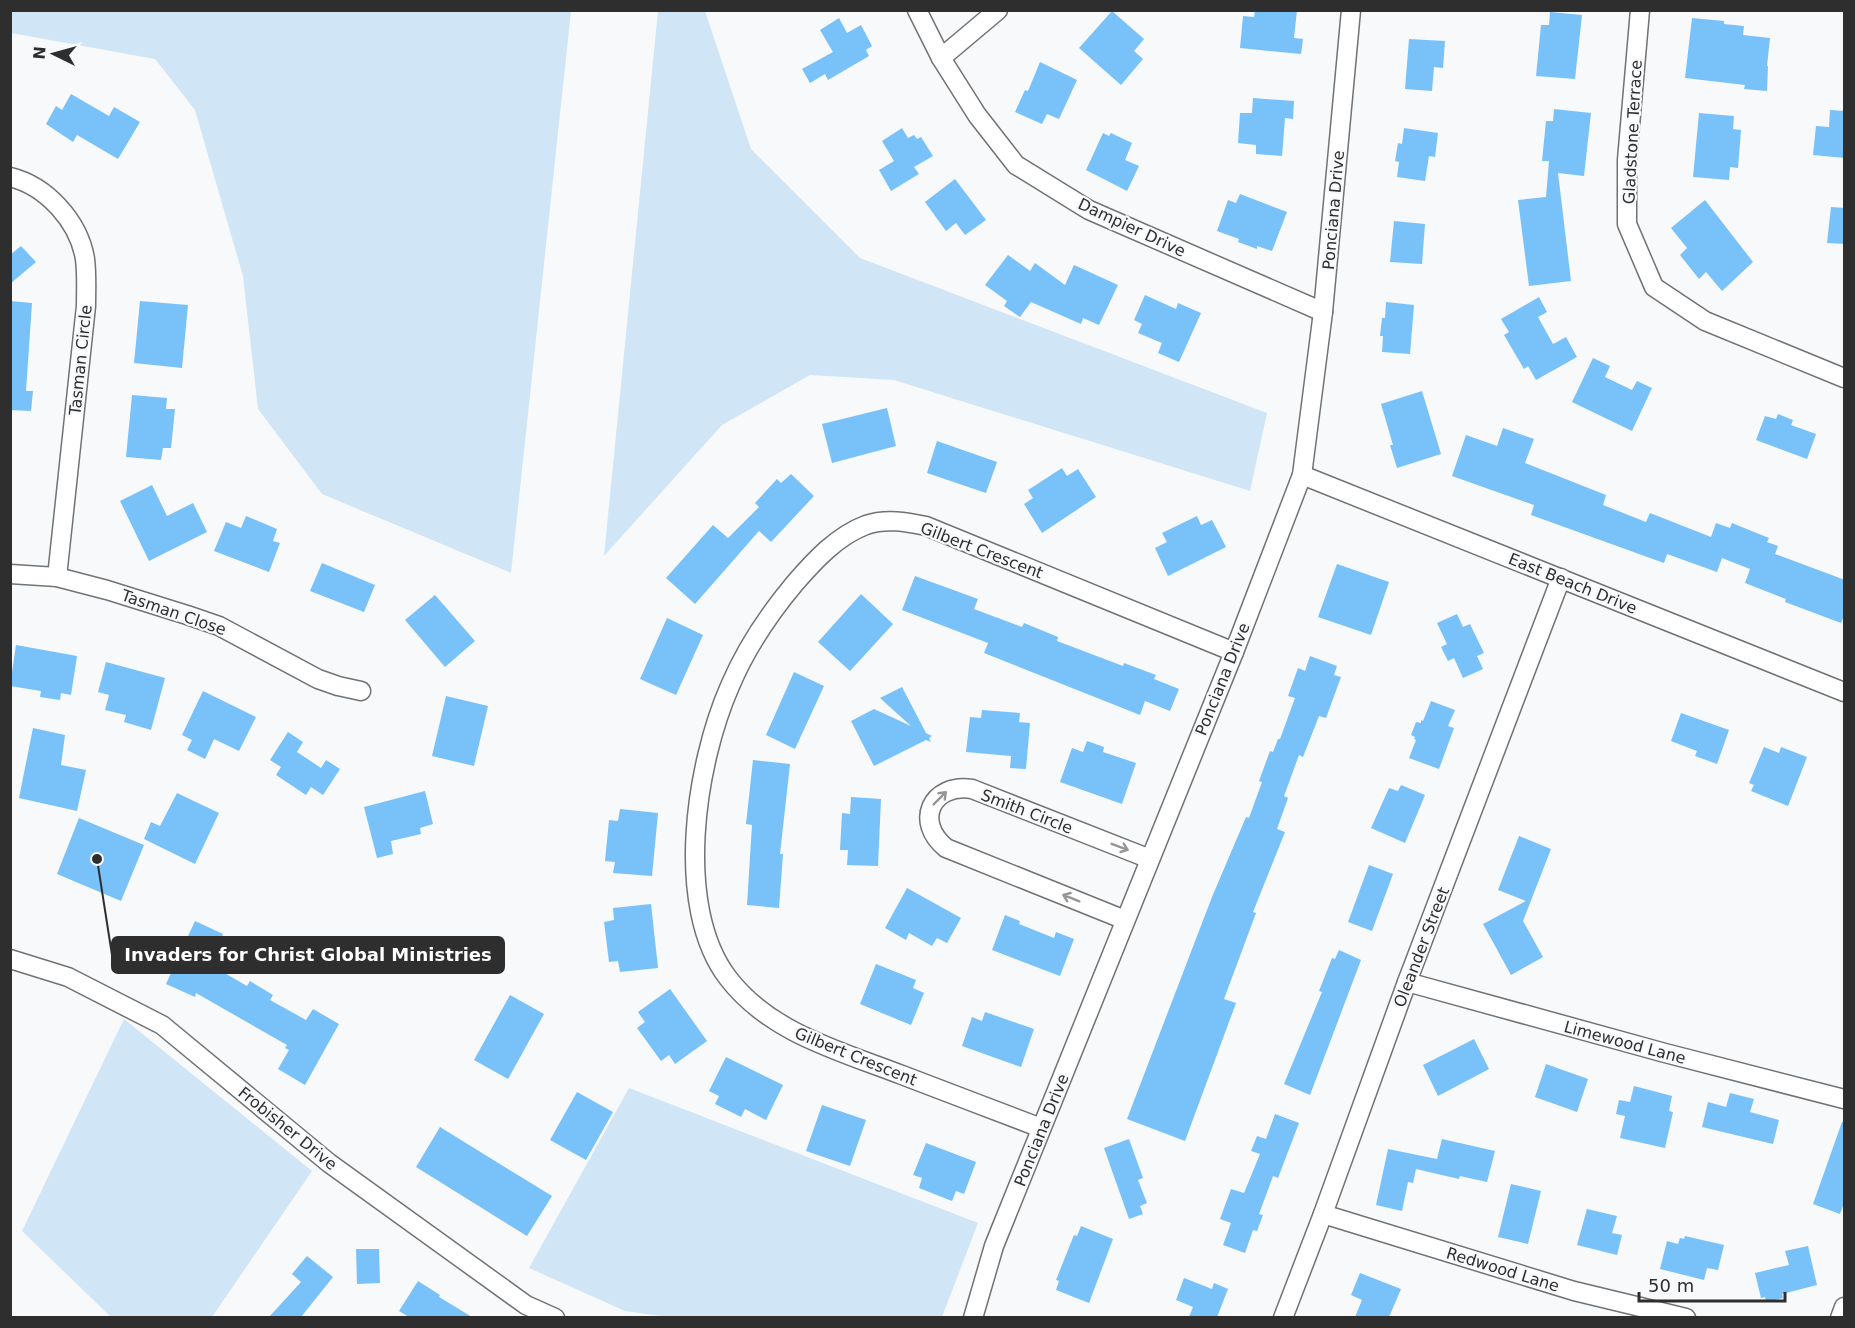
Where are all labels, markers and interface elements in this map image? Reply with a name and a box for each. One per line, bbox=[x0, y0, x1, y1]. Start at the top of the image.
north arrow bbox=[24, 24, 84, 84]
text: N bbox=[30, 45, 50, 60]
street label: Gladstone Terrace bbox=[1619, 59, 1646, 205]
street label: Ponciana Drive bbox=[1319, 150, 1348, 271]
street label: Dampier Drive bbox=[1075, 194, 1189, 261]
street label: Tasman Circle bbox=[65, 304, 96, 417]
street label: Gilbert Crescent bbox=[918, 518, 1046, 583]
street label: East Beach Drive bbox=[1506, 549, 1640, 618]
street label: Tasman Close bbox=[118, 585, 229, 639]
street label: Ponciana Drive bbox=[1191, 620, 1254, 738]
street label: Smith Circle bbox=[978, 785, 1075, 838]
one-way arrow bbox=[932, 791, 947, 806]
one-way arrow bbox=[1111, 843, 1129, 854]
street label: Oleander Street bbox=[1390, 884, 1453, 1010]
one-way arrow bbox=[1062, 892, 1081, 903]
callout: Invaders for Christ Global Ministries bbox=[112, 937, 504, 973]
text: Invaders for Christ Global Ministries bbox=[124, 944, 492, 965]
street label: Limewood Lane bbox=[1562, 1017, 1688, 1068]
street label: Gilbert Crescent bbox=[792, 1023, 920, 1090]
street label: Ponciana Drive bbox=[1010, 1071, 1073, 1189]
street label: Frobisher Drive bbox=[235, 1083, 341, 1174]
street label: Redwood Lane bbox=[1444, 1243, 1562, 1296]
scale bar bbox=[1639, 1265, 1784, 1303]
text: 50 m bbox=[1648, 1275, 1694, 1296]

